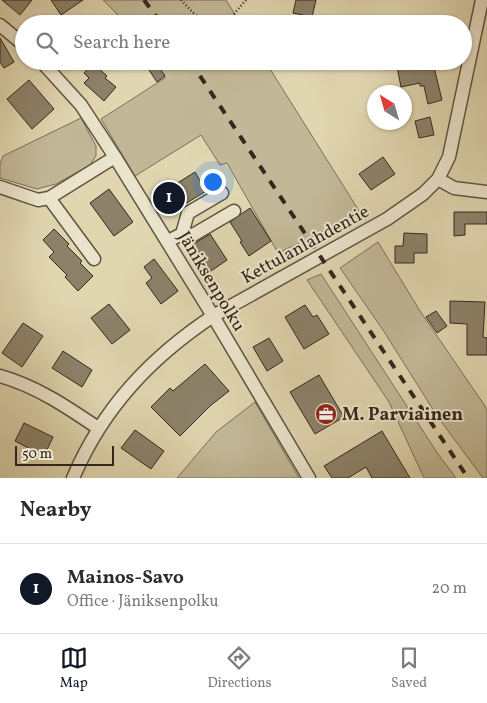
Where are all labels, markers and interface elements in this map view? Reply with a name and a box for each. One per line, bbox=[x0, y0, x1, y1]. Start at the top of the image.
search box bbox=[15, 15, 472, 70]
icon: search bbox=[33, 29, 61, 57]
text: Search here bbox=[73, 30, 170, 56]
north arrow bbox=[367, 85, 412, 130]
your location bbox=[200, 169, 226, 195]
pin: 1 bbox=[153, 179, 185, 217]
street label: Kettulanlahdentie bbox=[237, 200, 374, 291]
street label: Jäniksenpolku bbox=[171, 227, 251, 337]
office icon: M. Parviainen bbox=[314, 402, 338, 426]
place label: M. Parviainen bbox=[342, 403, 463, 428]
scale bar bbox=[15, 443, 114, 466]
text: 50 m bbox=[22, 445, 52, 464]
text: Nearby bbox=[20, 496, 91, 525]
text: Mainos-Savo bbox=[67, 565, 184, 591]
text: 1 bbox=[33, 578, 39, 600]
text: 20 m bbox=[432, 578, 467, 600]
text: Office · Jäniksenpolku bbox=[67, 591, 219, 613]
tab: Map bbox=[60, 644, 88, 693]
tab: Directions bbox=[207, 644, 272, 693]
tab: Saved bbox=[391, 644, 427, 693]

